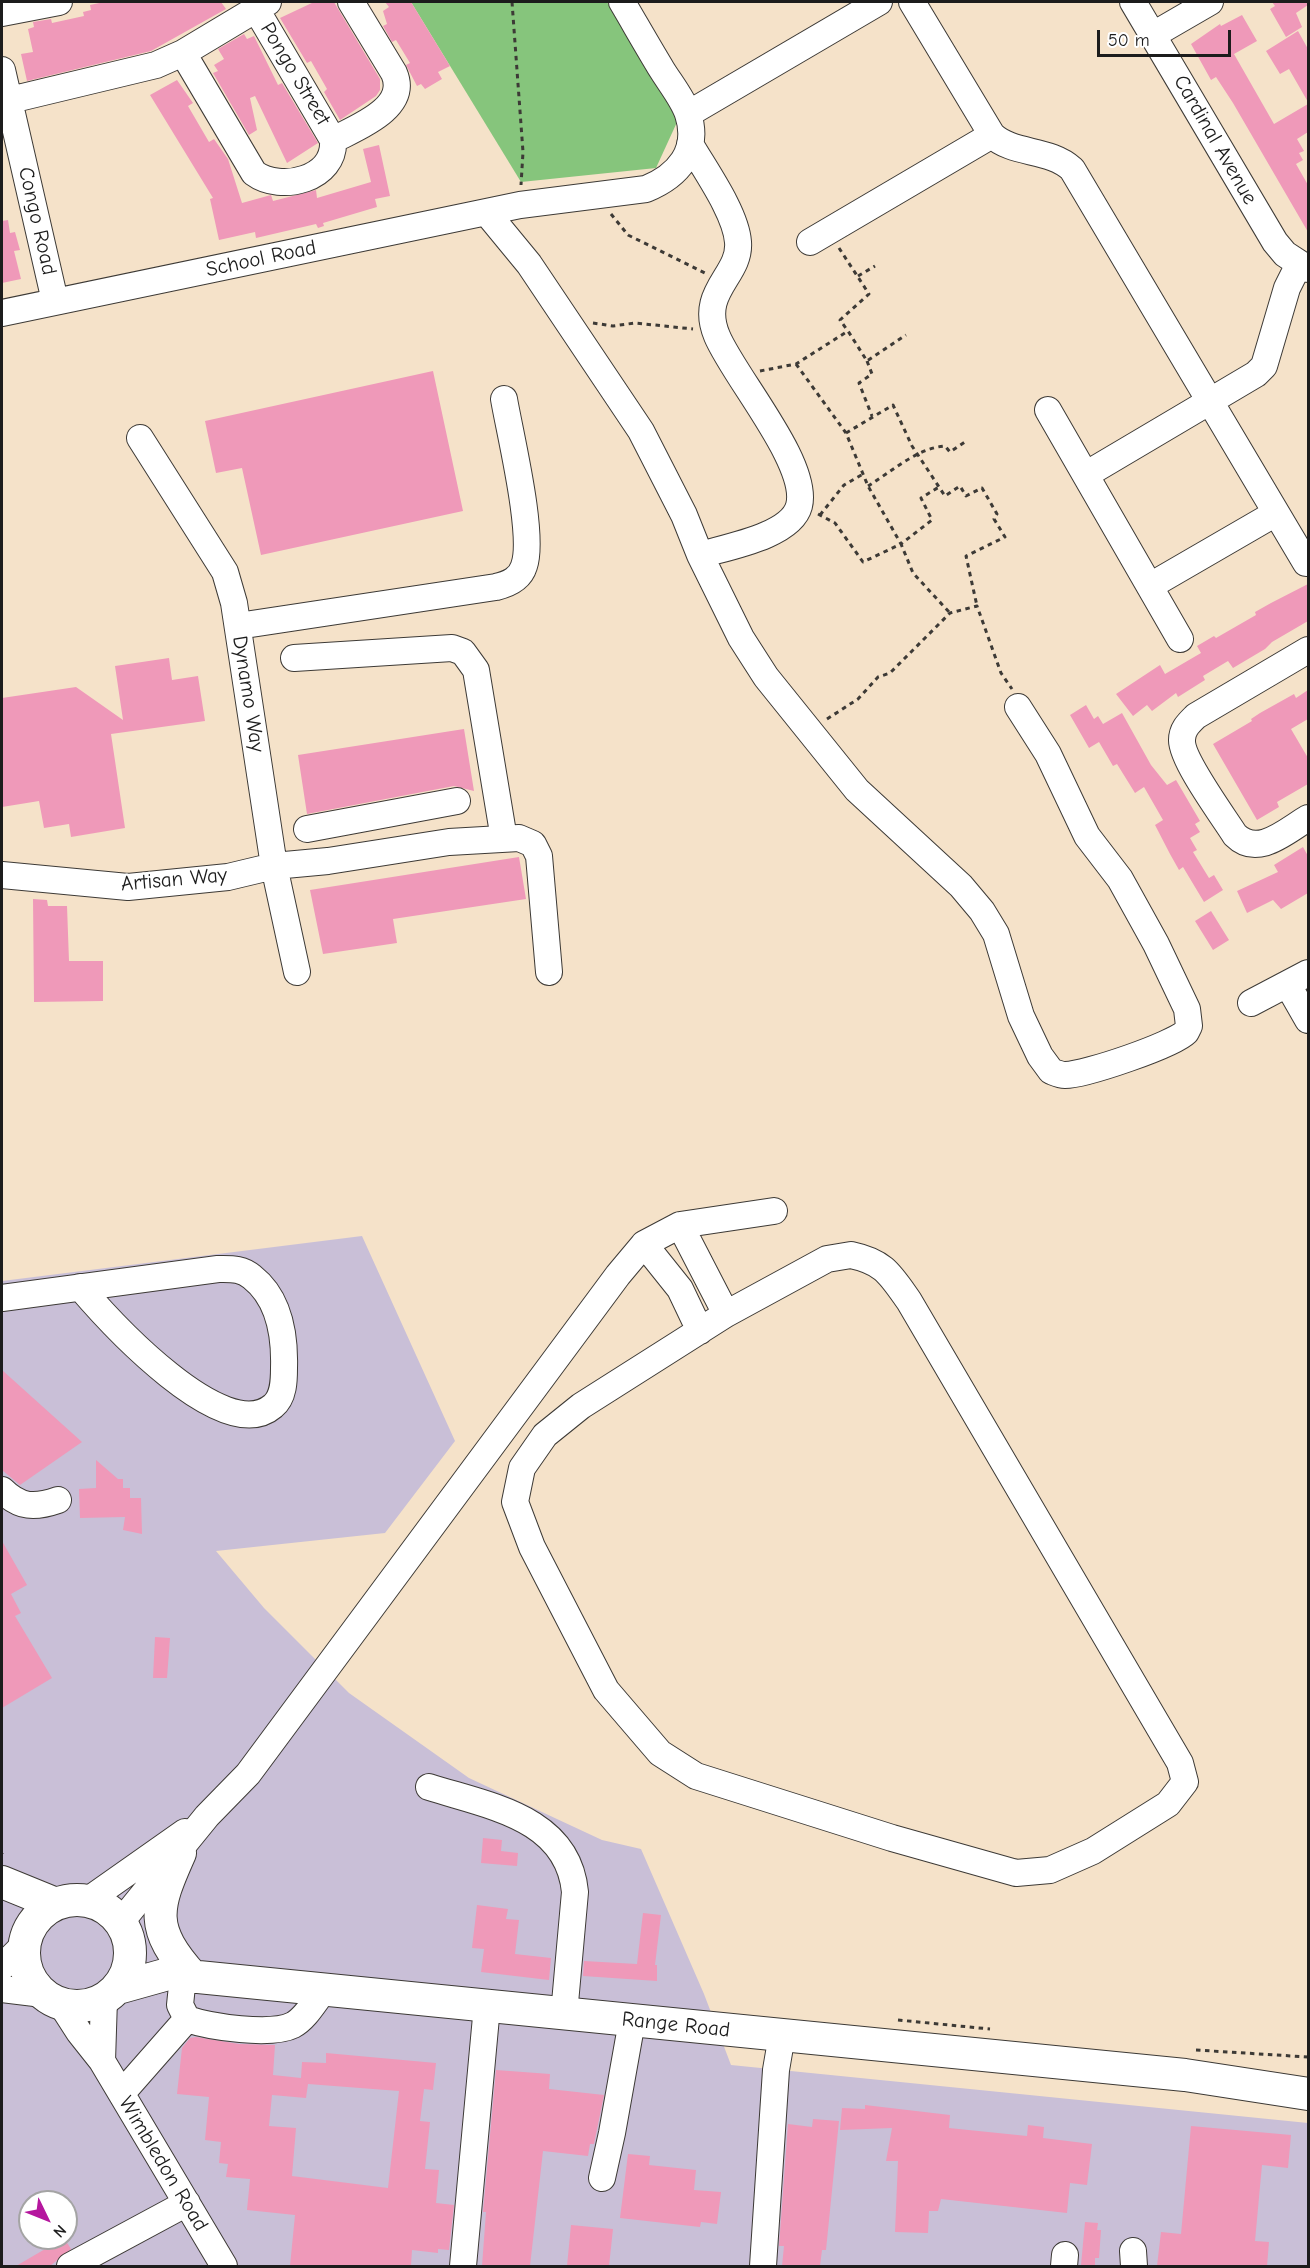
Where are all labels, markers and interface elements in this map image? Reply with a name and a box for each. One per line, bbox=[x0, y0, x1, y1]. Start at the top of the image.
street label: Pongo Street bbox=[254, 18, 336, 130]
scale bar bbox=[1100, 18, 1234, 56]
text: 50 m bbox=[1108, 30, 1150, 51]
street label: Cardinal Avenue bbox=[1168, 71, 1262, 209]
street label: Congo Road bbox=[12, 164, 62, 278]
street label: School Road bbox=[204, 235, 318, 283]
street label: Dynamo Way bbox=[226, 634, 270, 754]
street label: Artisan Way bbox=[120, 863, 228, 897]
street label: Range Road bbox=[621, 2007, 731, 2043]
street label: Wimbledon Road bbox=[113, 2092, 213, 2236]
north arrow bbox=[18, 2190, 78, 2250]
text: N bbox=[50, 2221, 70, 2241]

